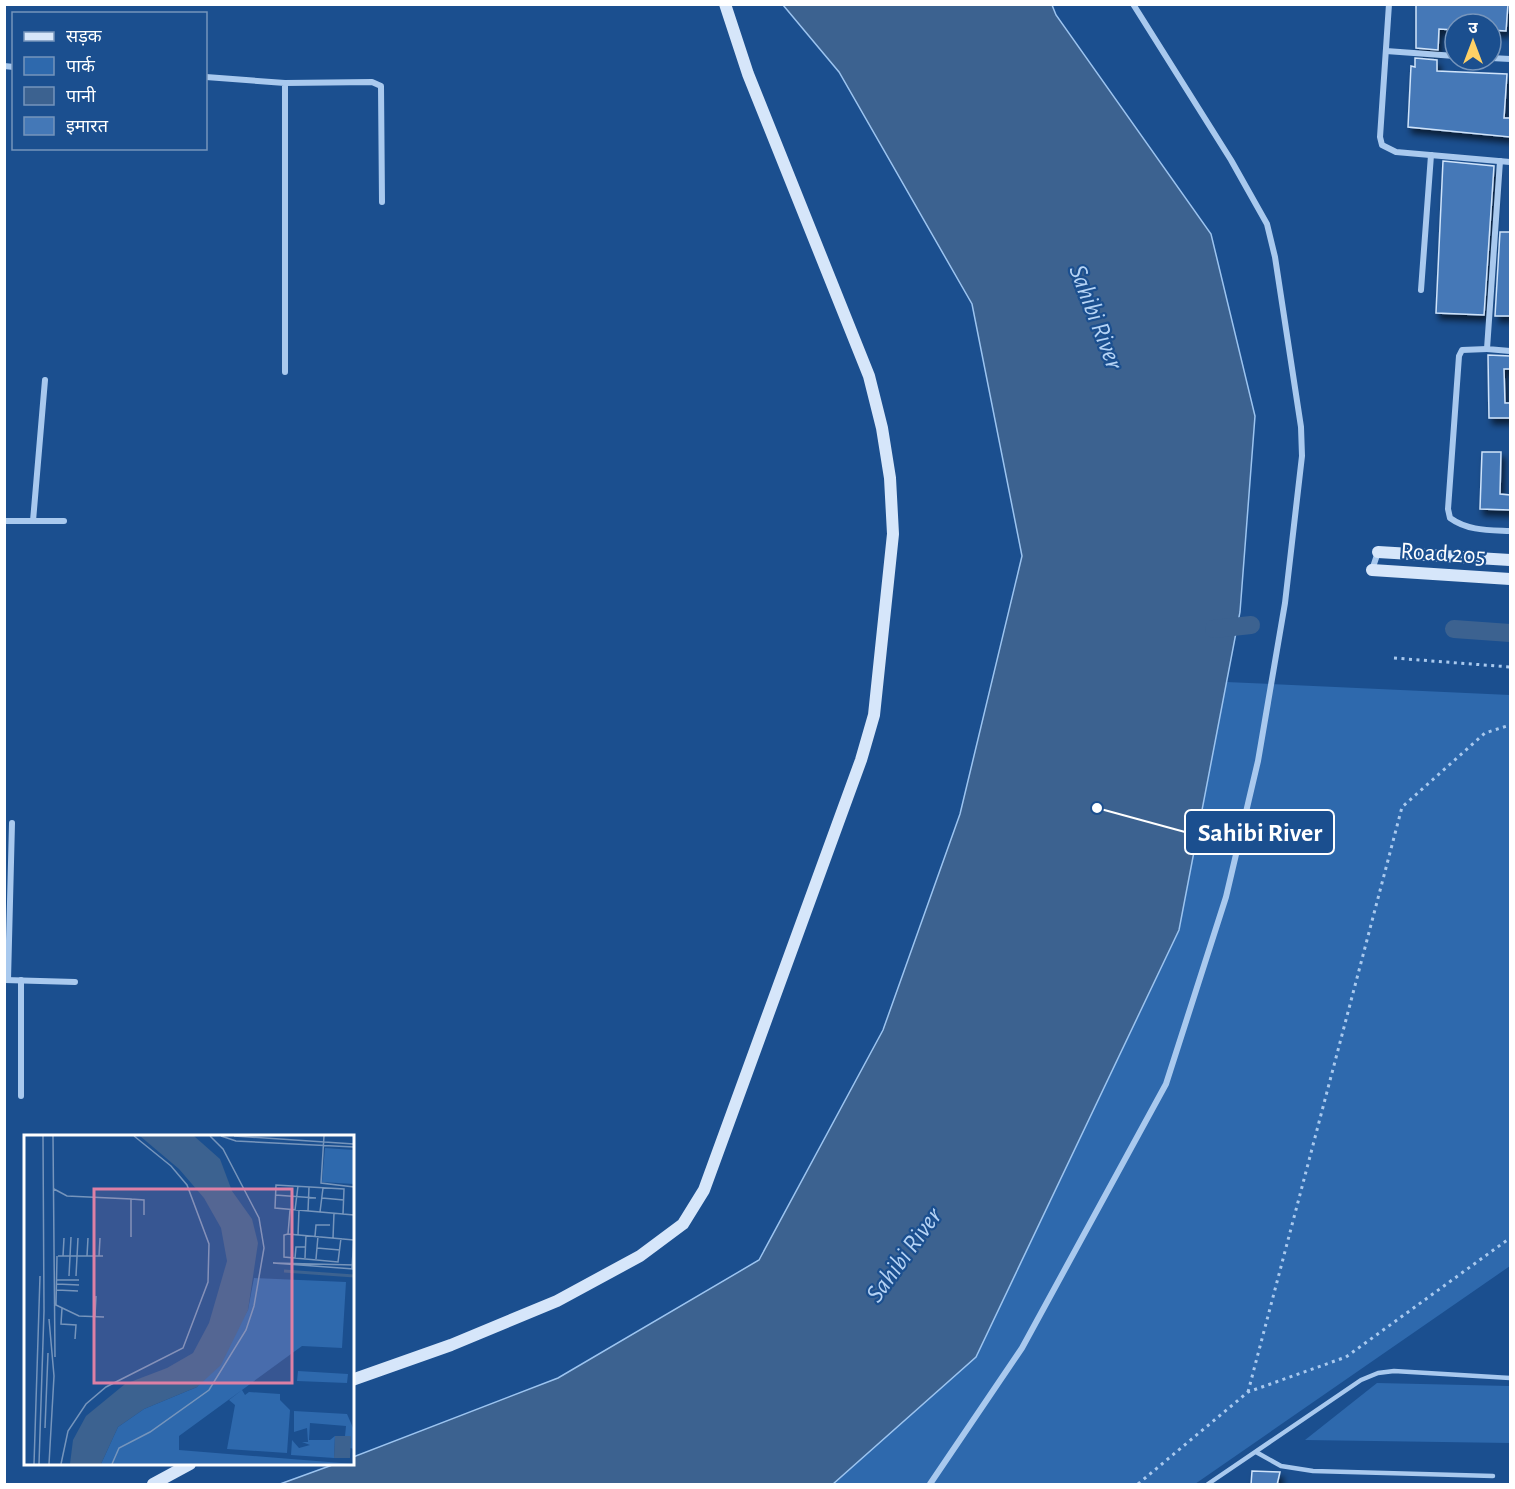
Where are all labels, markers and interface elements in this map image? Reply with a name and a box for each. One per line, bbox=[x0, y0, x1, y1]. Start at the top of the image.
legend bbox=[12, 12, 207, 150]
north arrow bbox=[1443, 12, 1503, 72]
text: उ bbox=[1468, 20, 1478, 36]
text: सड़क bbox=[66, 28, 103, 46]
text: पार्क bbox=[66, 55, 96, 76]
text: पानी bbox=[66, 86, 96, 106]
text: इमारत bbox=[66, 118, 109, 136]
water label: Sahibi River bbox=[1064, 261, 1128, 374]
street label: Road 205 bbox=[1400, 539, 1486, 569]
callout: Sahibi River bbox=[1185, 810, 1334, 854]
text: Sahibi River bbox=[1198, 820, 1322, 846]
inset map bbox=[24, 1135, 354, 1465]
water label: Sahibi River bbox=[861, 1202, 948, 1307]

